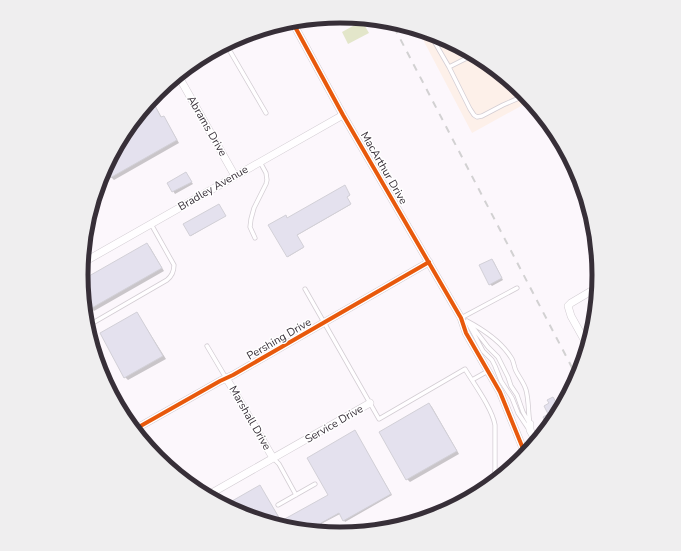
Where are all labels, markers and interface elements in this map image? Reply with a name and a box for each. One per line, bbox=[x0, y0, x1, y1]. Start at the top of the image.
street label: Abrams Drive bbox=[184, 93, 231, 159]
street label: MacArthur Drive bbox=[357, 129, 411, 207]
street label: Bradley Avenue bbox=[175, 162, 251, 214]
street label: Pershing Drive bbox=[244, 314, 314, 364]
street label: Marshall Drive bbox=[226, 383, 275, 453]
street label: Service Drive bbox=[302, 401, 366, 447]

